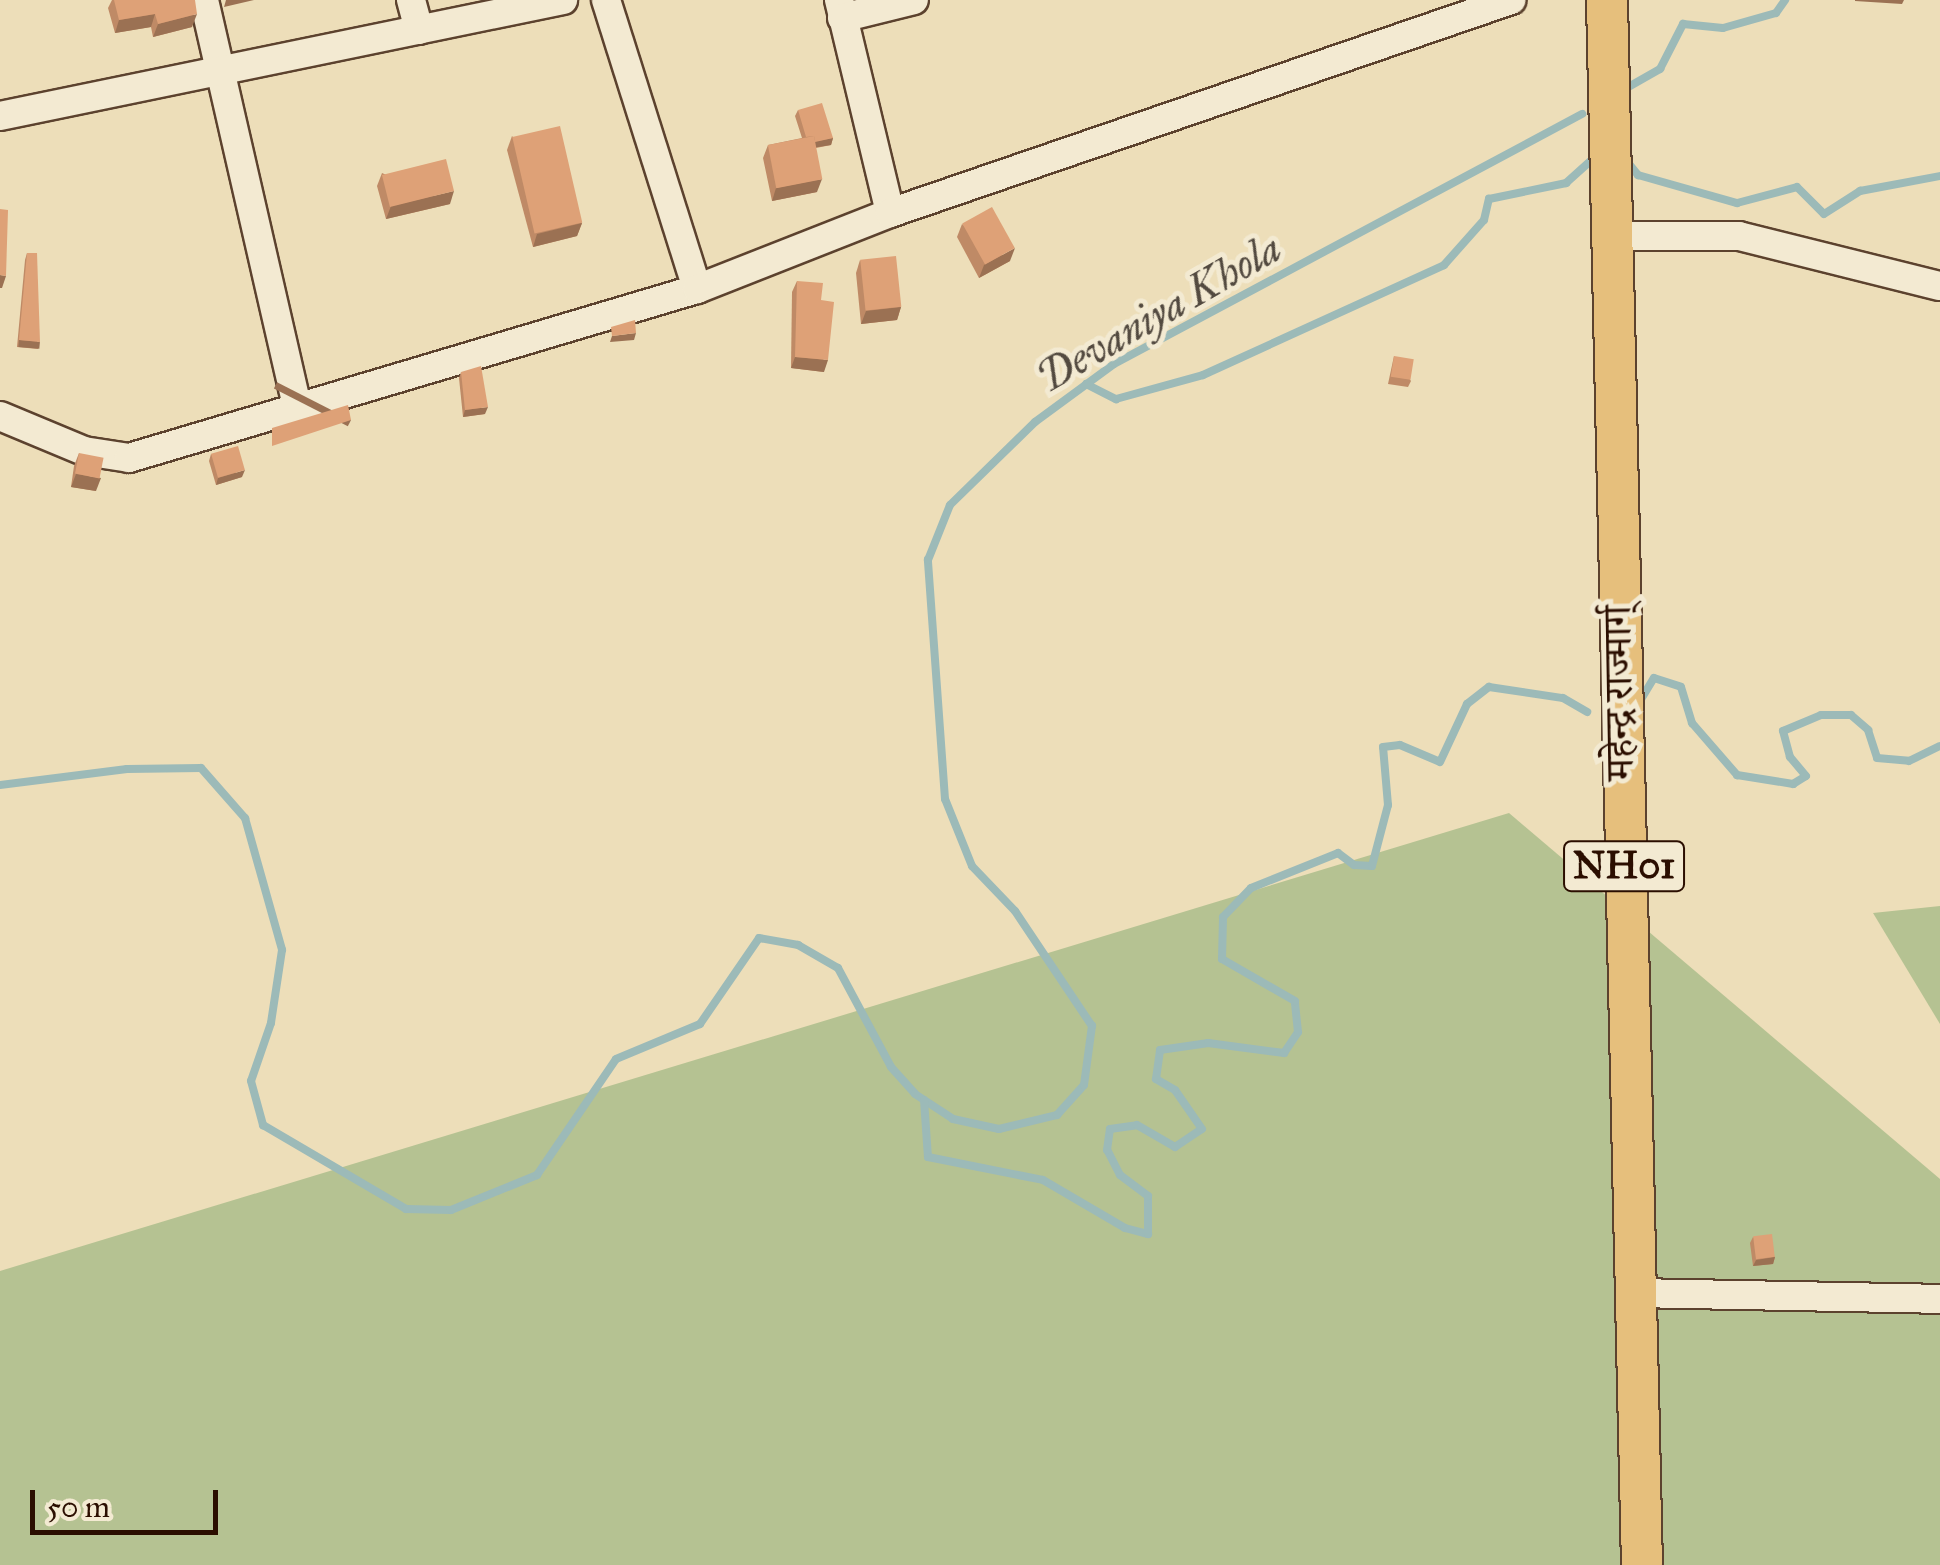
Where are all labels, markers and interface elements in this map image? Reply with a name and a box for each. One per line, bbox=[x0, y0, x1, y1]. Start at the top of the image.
water label: Devaniya Khola bbox=[1028, 223, 1290, 403]
street label: महेन्द्र राज्मार्ग् bbox=[1593, 605, 1645, 781]
road number: NH01 bbox=[1562, 833, 1686, 899]
scale bar bbox=[35, 1470, 222, 1532]
text: 50 m bbox=[47, 1489, 110, 1525]

